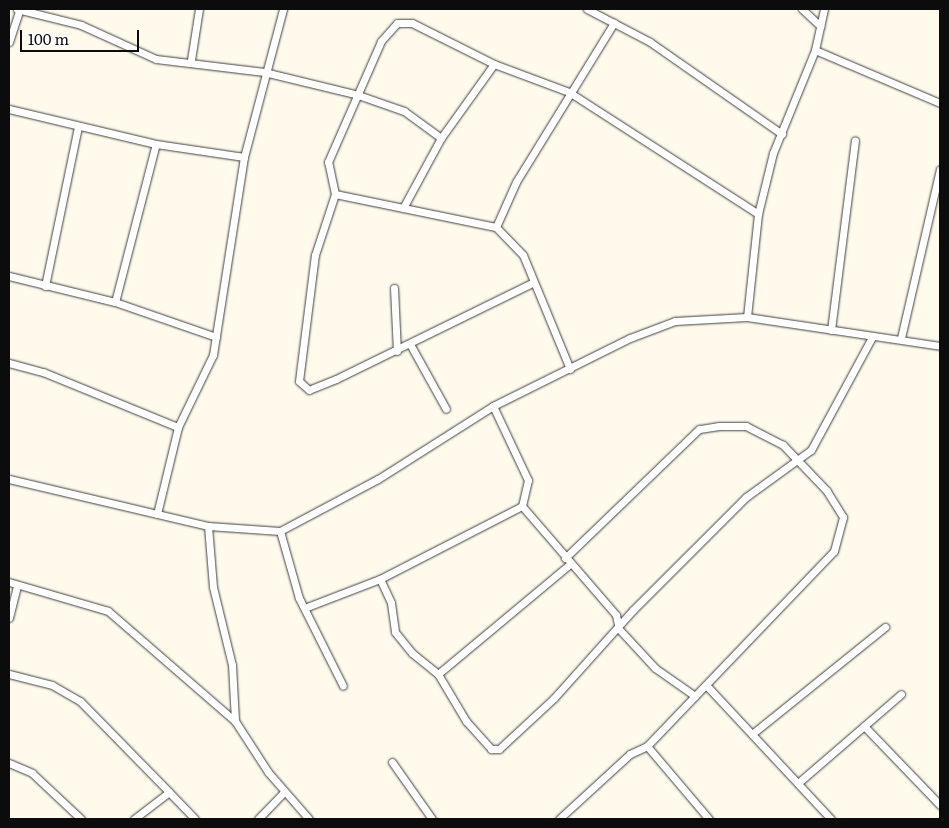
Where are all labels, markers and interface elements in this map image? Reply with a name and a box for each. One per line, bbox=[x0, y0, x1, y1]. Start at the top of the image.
scale bar bbox=[22, 20, 141, 52]
text: 100 m bbox=[28, 27, 69, 50]

